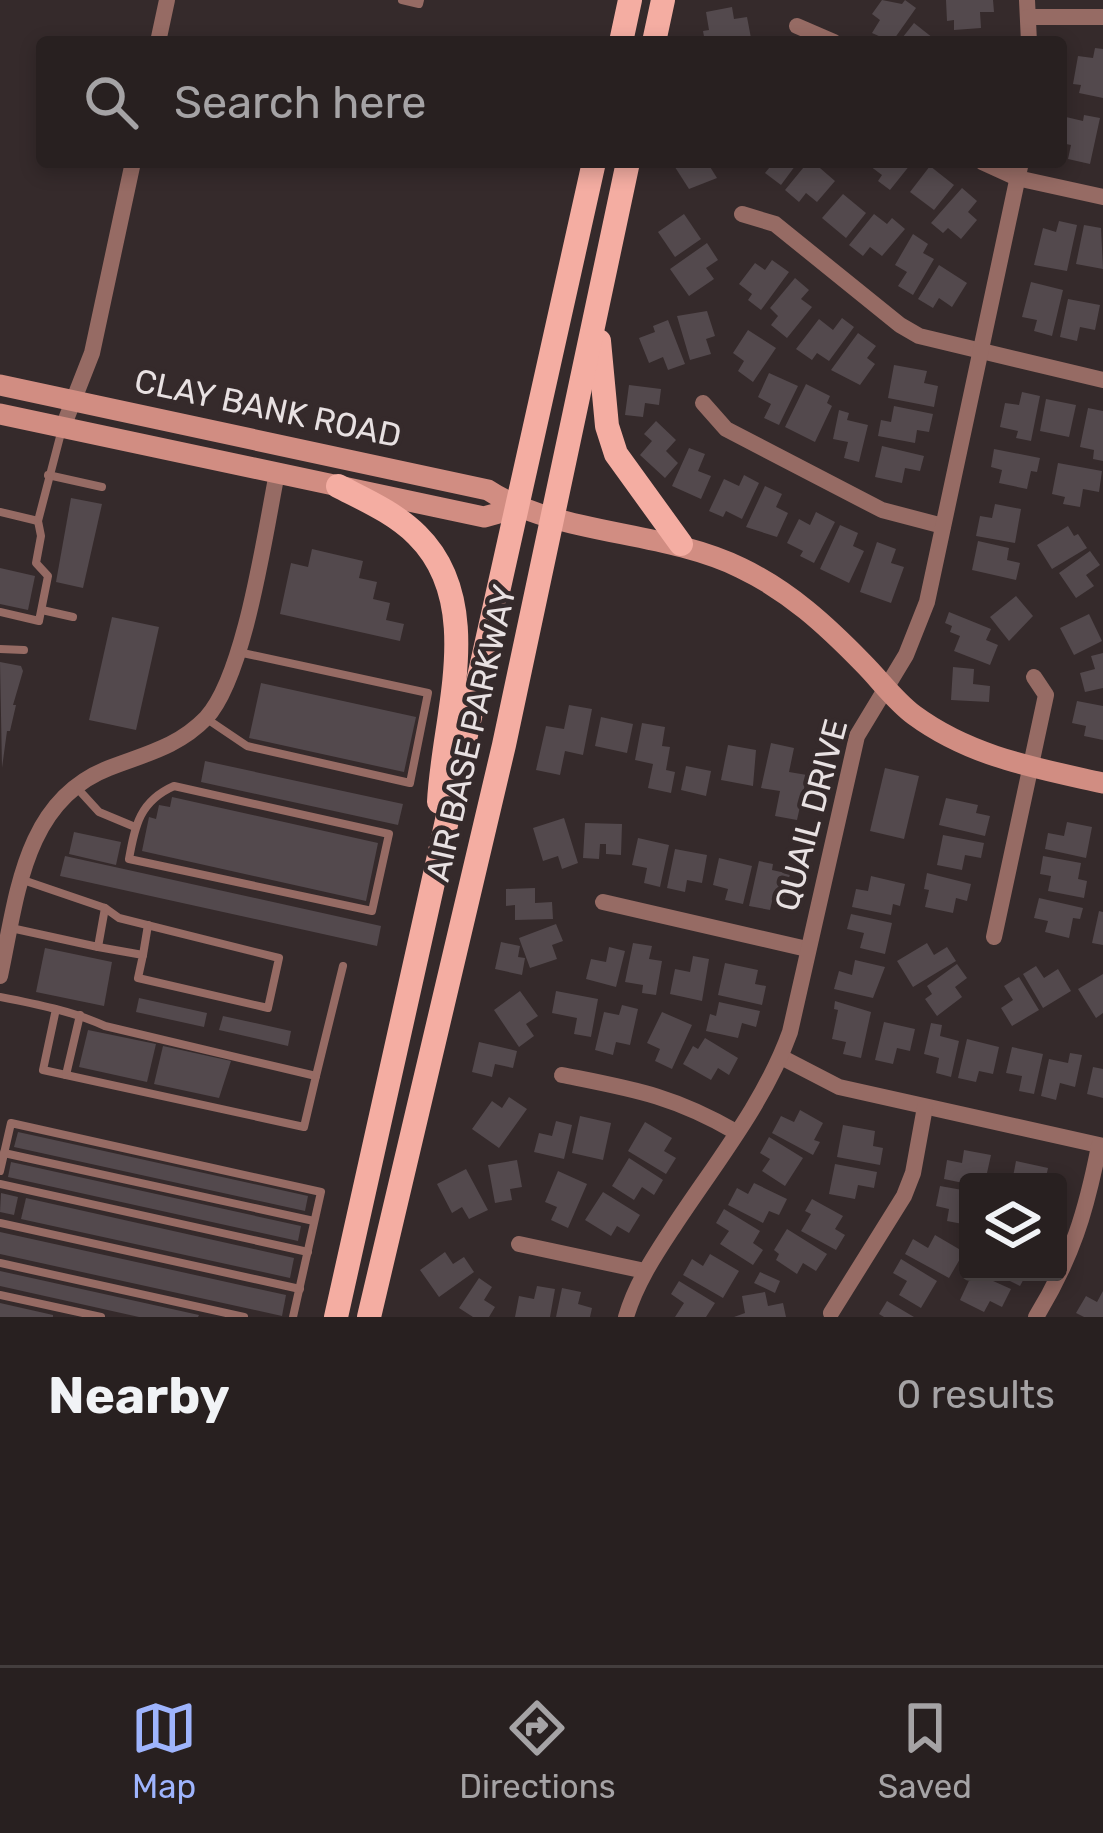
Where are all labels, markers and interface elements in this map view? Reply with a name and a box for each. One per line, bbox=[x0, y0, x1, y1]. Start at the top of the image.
search box bbox=[36, 36, 1067, 168]
icon: search bbox=[78, 69, 144, 135]
text: Search here bbox=[174, 76, 426, 129]
street label: CLAY BANK ROAD bbox=[131, 361, 405, 455]
street label: AIR BASE PARKWAY bbox=[418, 581, 524, 885]
street label: QUAIL DRIVE bbox=[767, 715, 855, 915]
map controls bbox=[959, 1173, 1067, 1281]
button: layers bbox=[959, 1173, 1067, 1281]
text: Nearby bbox=[48, 1365, 230, 1426]
text: 0 results bbox=[896, 1372, 1055, 1418]
tab: Map bbox=[131, 1695, 197, 1806]
tab: Directions bbox=[459, 1695, 616, 1806]
tab: Saved bbox=[878, 1695, 972, 1806]

